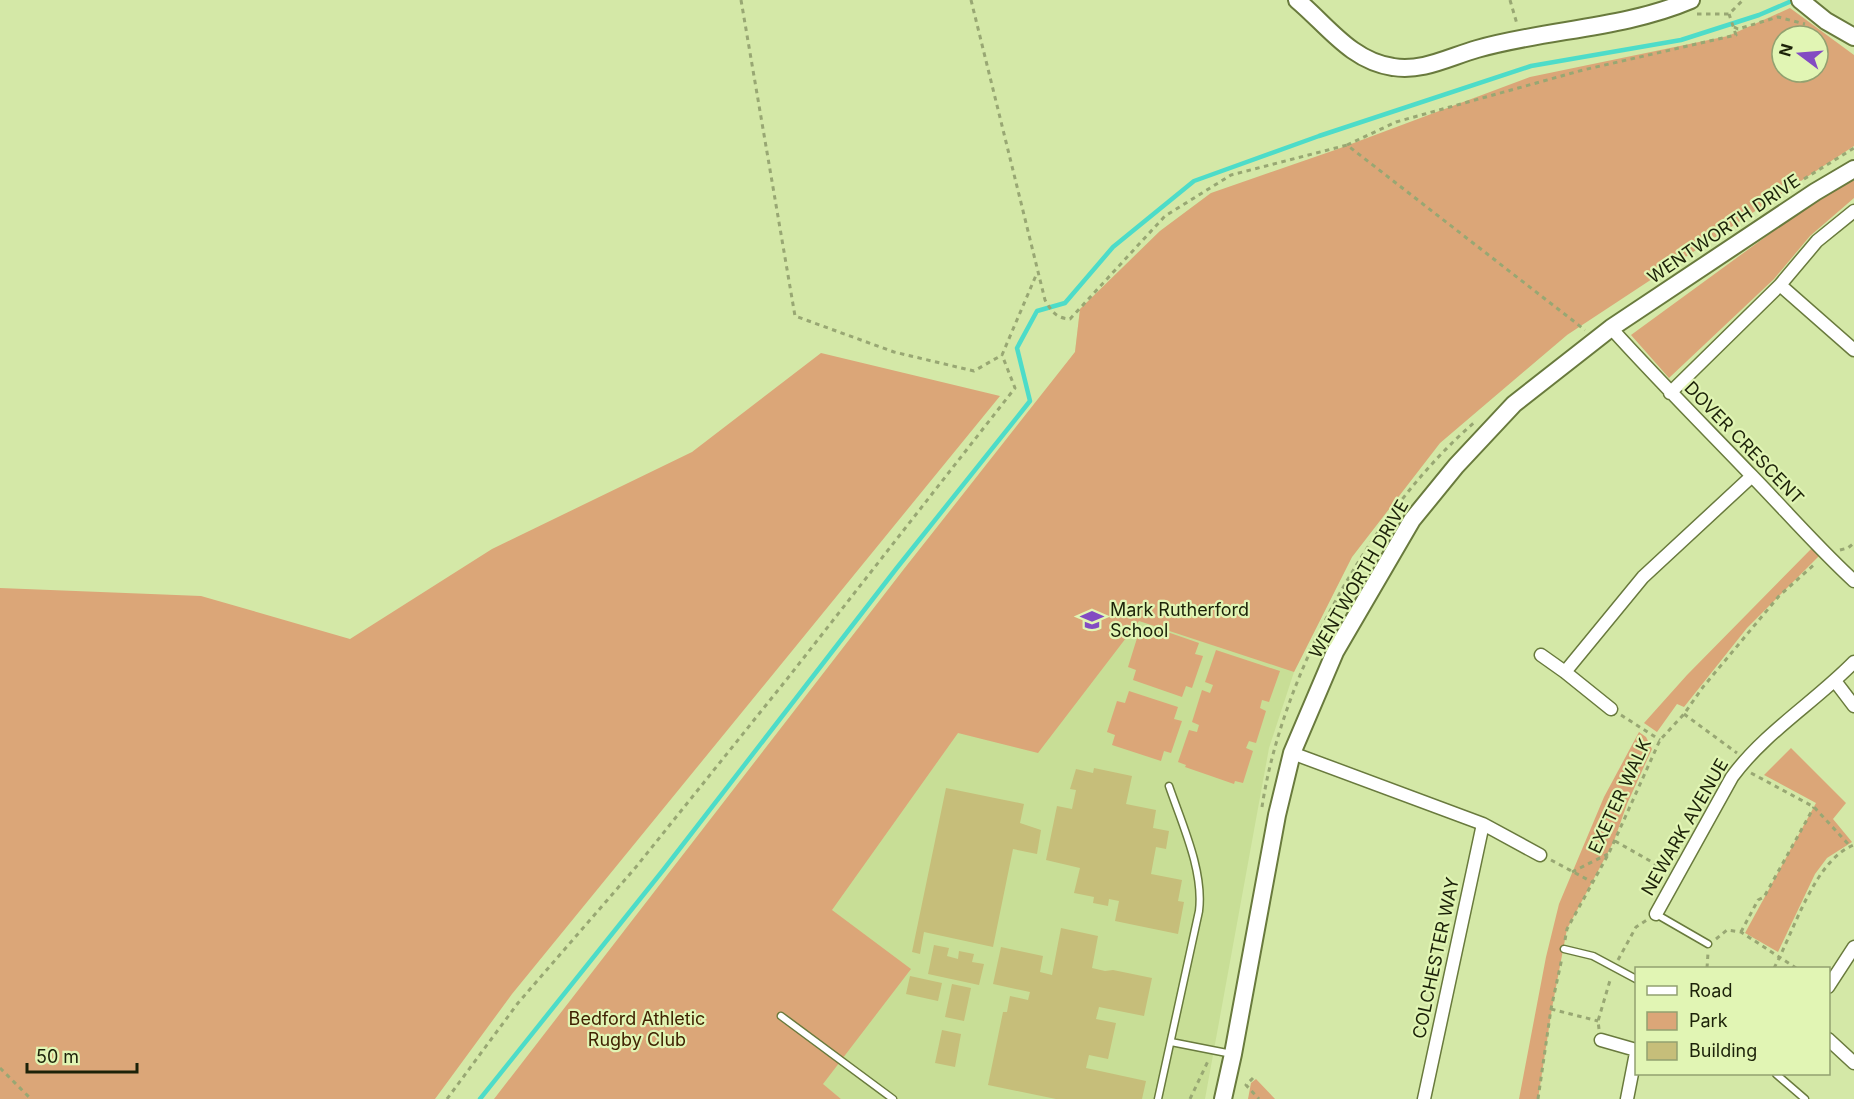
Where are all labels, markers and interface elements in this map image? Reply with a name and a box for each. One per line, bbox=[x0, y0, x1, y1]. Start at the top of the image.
north arrow bbox=[1770, 24, 1830, 84]
text: N bbox=[1774, 41, 1797, 58]
street label: WENTWORTH DRIVE bbox=[1643, 170, 1804, 287]
street label: DOVER CRESCENT bbox=[1680, 377, 1808, 508]
street label: WENTWORTH DRIVE bbox=[1305, 496, 1413, 662]
place label: Mark Rutherford School bbox=[1110, 599, 1249, 641]
school or university icon: Mark Rutherford School bbox=[1079, 607, 1105, 633]
street label: EXETER WALK bbox=[1584, 735, 1655, 857]
street label: NEWARK AVENUE bbox=[1637, 755, 1732, 899]
street label: COLCHESTER WAY bbox=[1408, 875, 1463, 1041]
legend bbox=[1635, 967, 1830, 1075]
text: Road bbox=[1689, 980, 1732, 1001]
park label: Bedford Athletic Rugby Club bbox=[569, 1008, 705, 1050]
text: Park bbox=[1689, 1010, 1728, 1031]
scale bar bbox=[27, 1036, 136, 1074]
text: Building bbox=[1689, 1040, 1757, 1061]
text: 50 m bbox=[36, 1046, 79, 1067]

